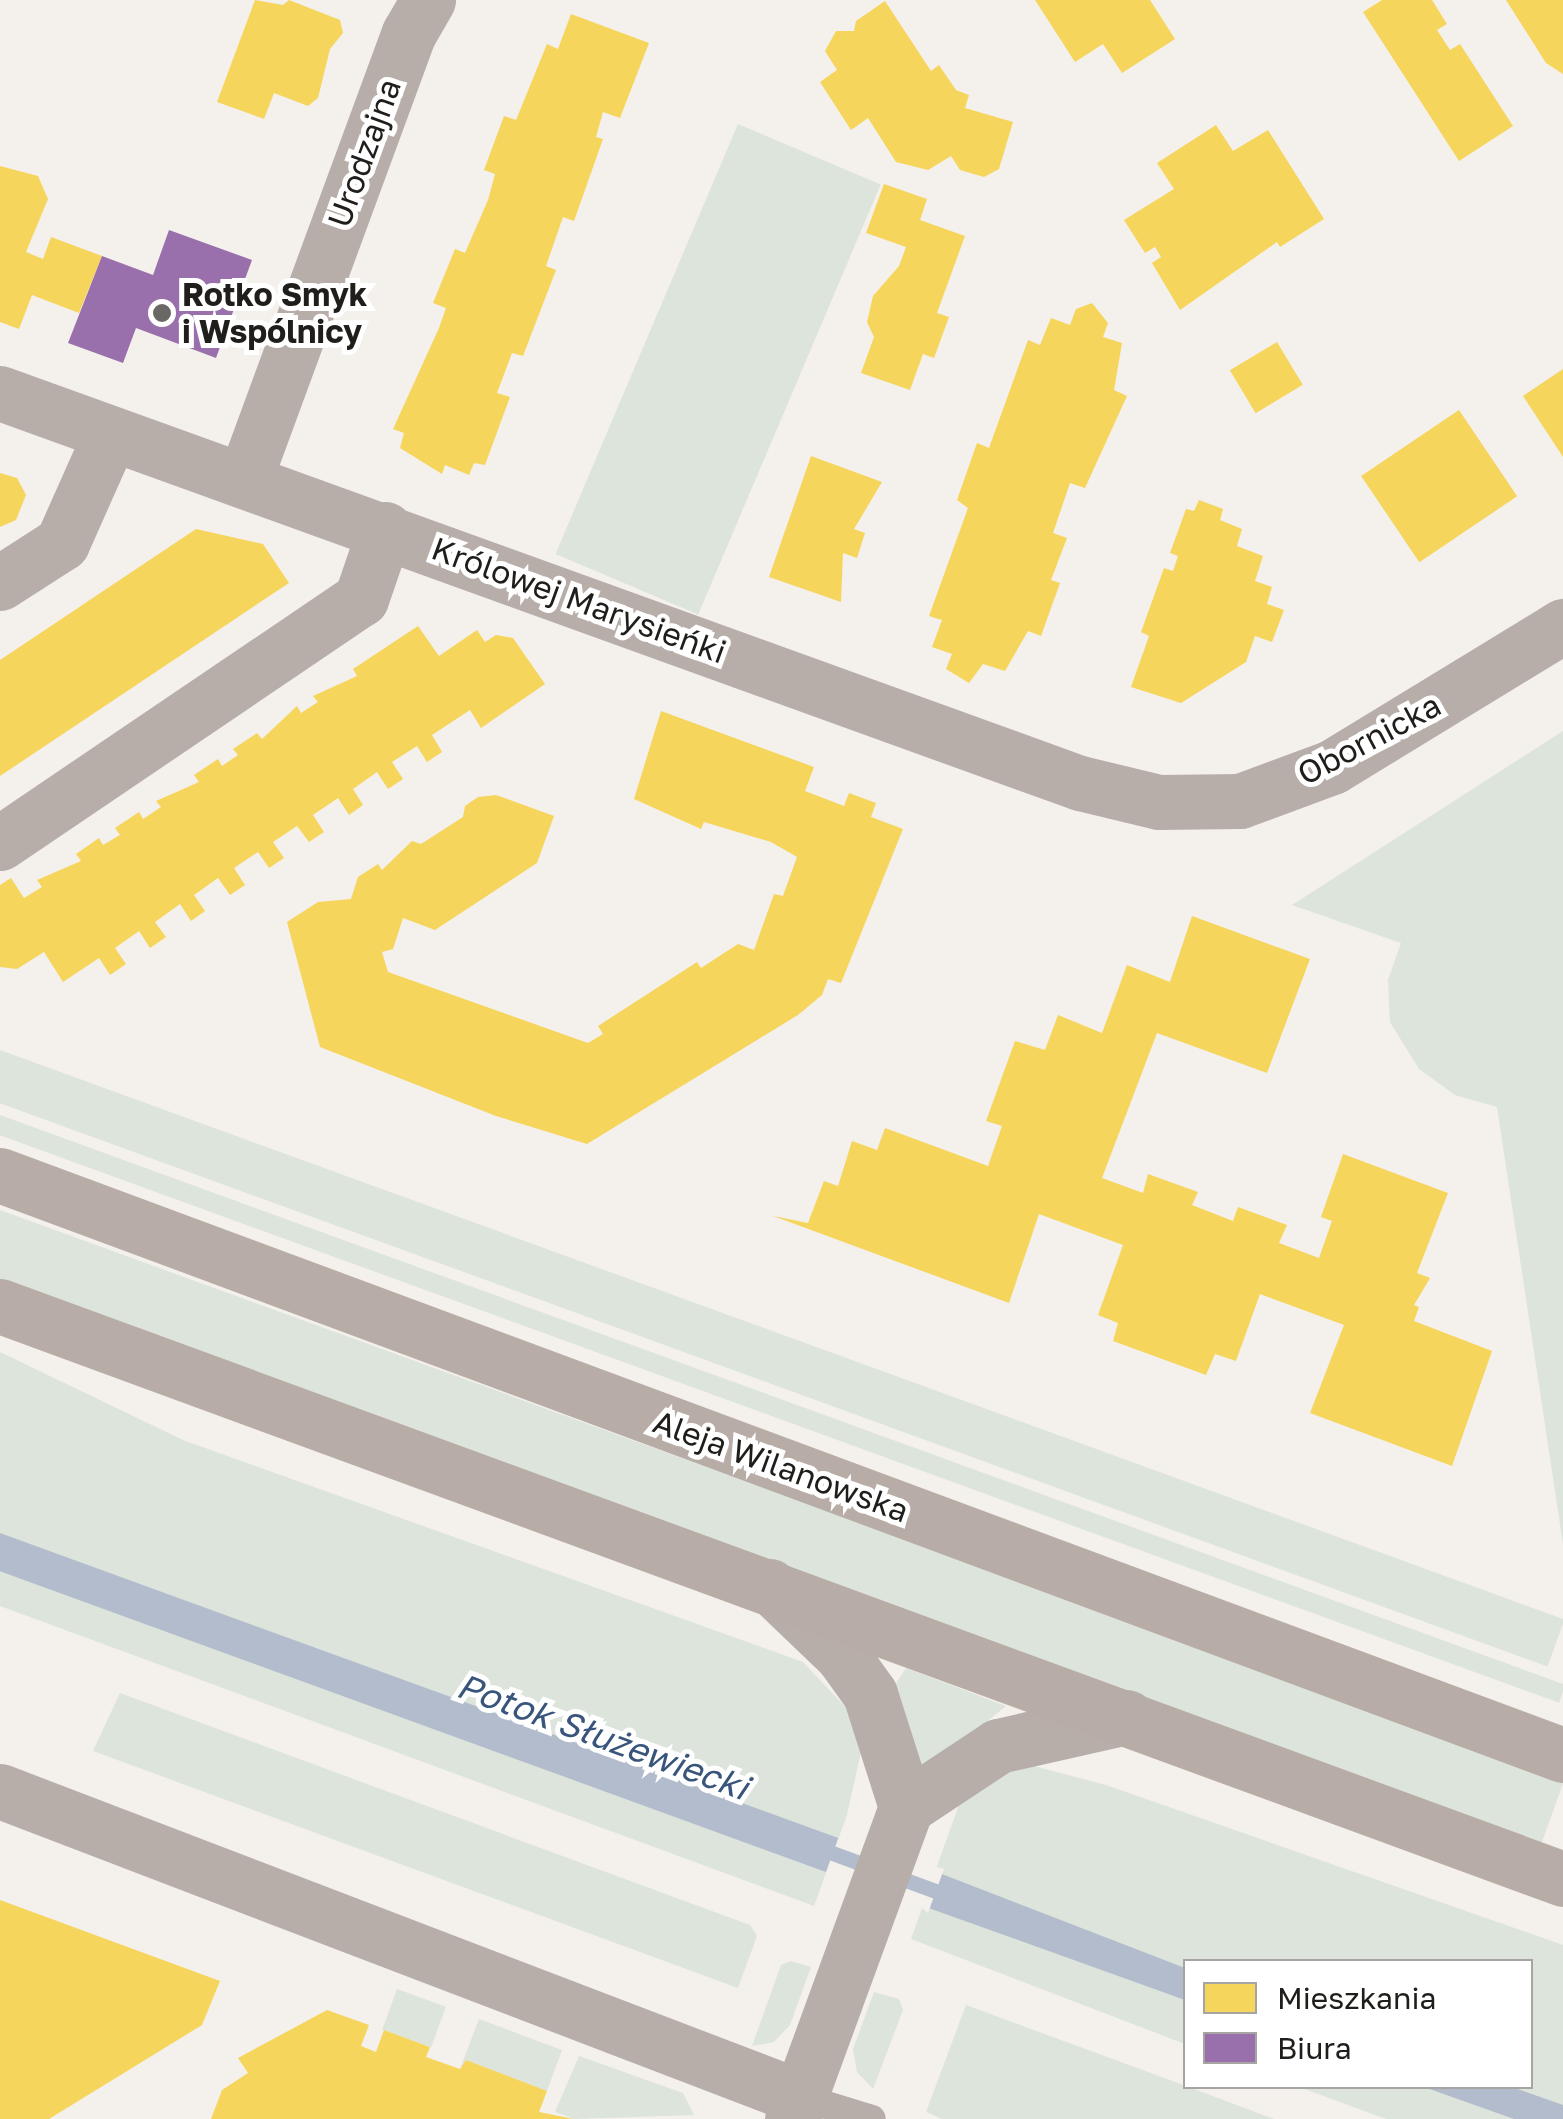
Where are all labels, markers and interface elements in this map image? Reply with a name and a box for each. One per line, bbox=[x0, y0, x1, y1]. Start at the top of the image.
street label: Urodzajna bbox=[319, 74, 409, 232]
place label: Rotko Smyk i Wspólnicy bbox=[182, 276, 367, 351]
marker: Rotko Smyk i Wspólnicy bbox=[151, 302, 173, 324]
street label: Królowej Marysieńki bbox=[427, 529, 731, 671]
street label: Obornicka bbox=[1291, 685, 1447, 793]
street label: Aleja Wilanowska bbox=[648, 1402, 914, 1530]
water label: Potok Służewiecki bbox=[452, 1664, 754, 1808]
legend bbox=[1183, 1959, 1533, 2089]
text: Mieszkania bbox=[1277, 1980, 1436, 2016]
text: Biura bbox=[1277, 2030, 1352, 2066]

